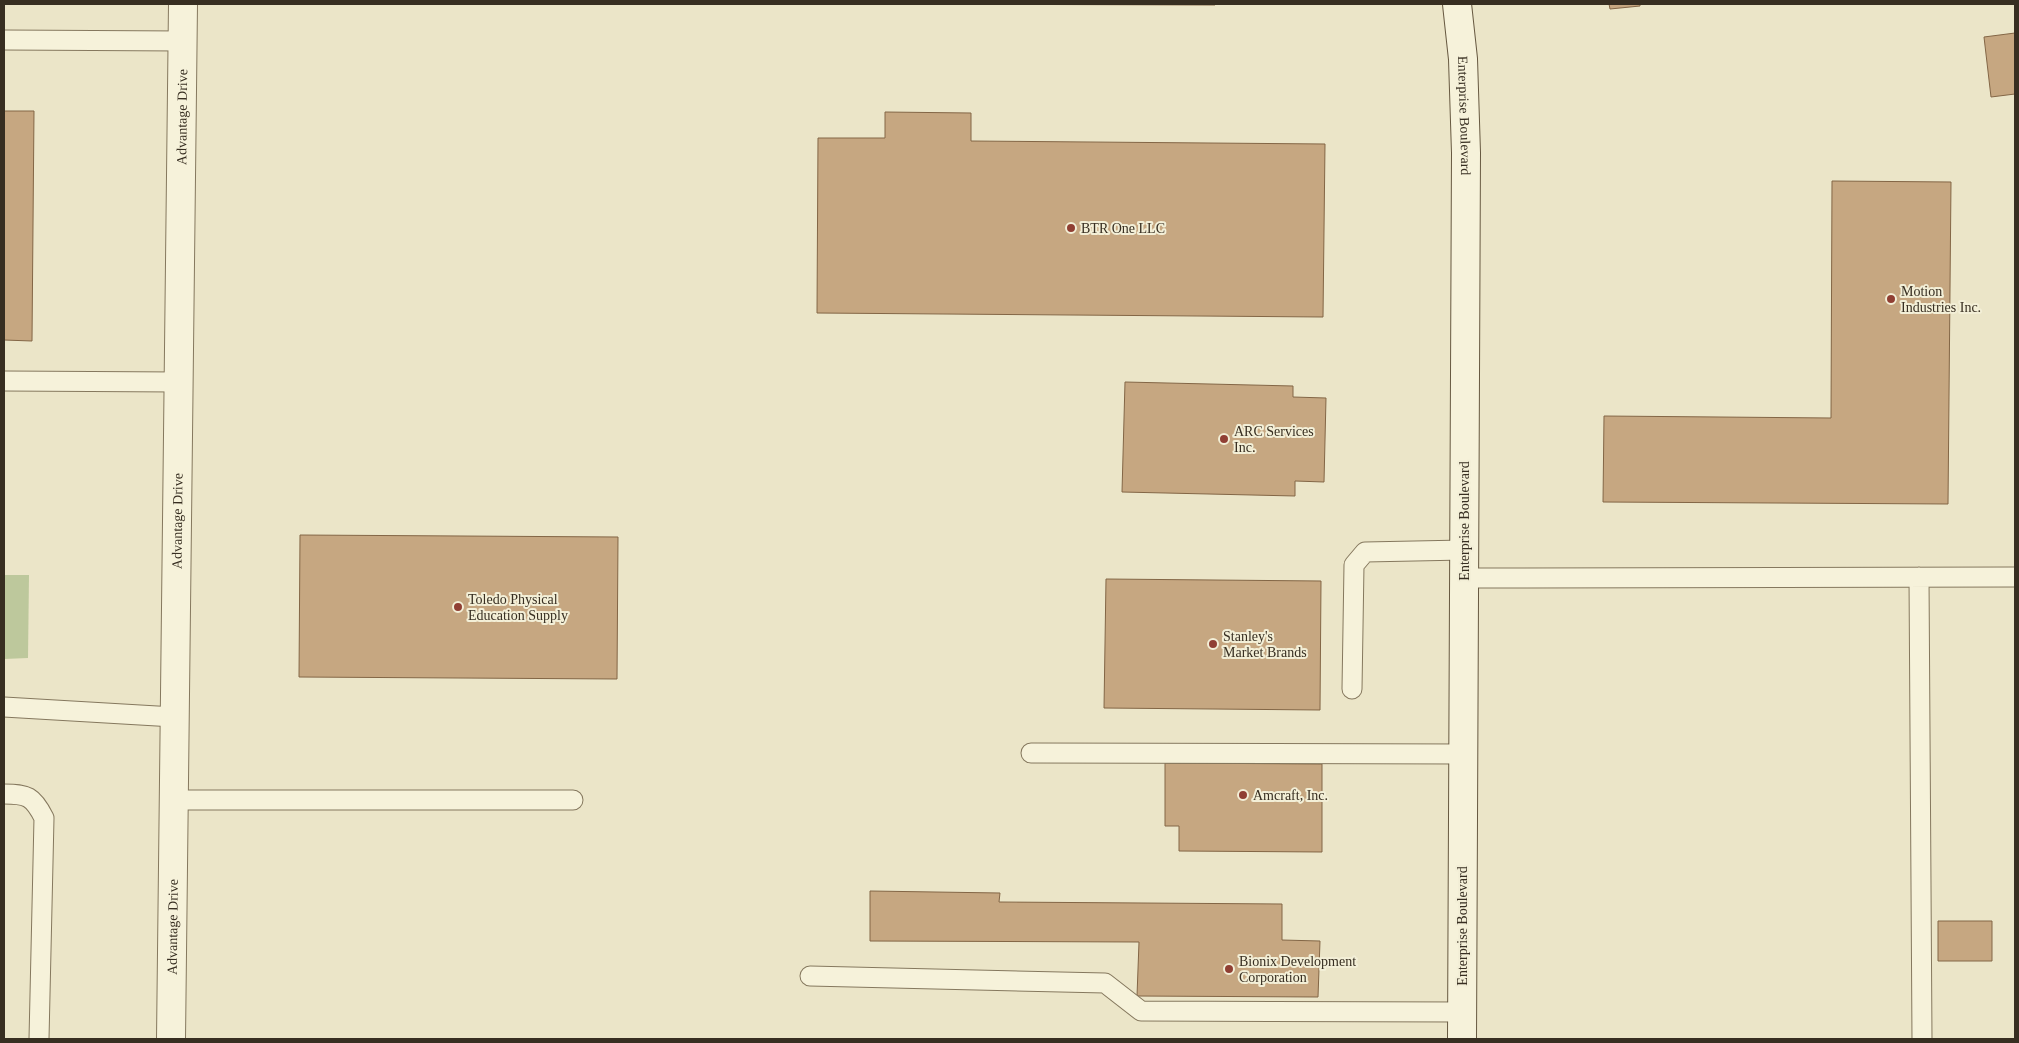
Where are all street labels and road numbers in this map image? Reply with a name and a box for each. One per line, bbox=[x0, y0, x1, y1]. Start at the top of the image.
street label: Enterprise Boulevard bbox=[1455, 56, 1473, 175]
street label: Advantage Drive bbox=[174, 69, 190, 165]
street label: Enterprise Boulevard bbox=[1457, 461, 1472, 581]
street label: Advantage Drive bbox=[169, 473, 186, 569]
street label: Enterprise Boulevard bbox=[1455, 866, 1470, 986]
street label: Advantage Drive bbox=[165, 879, 181, 975]

